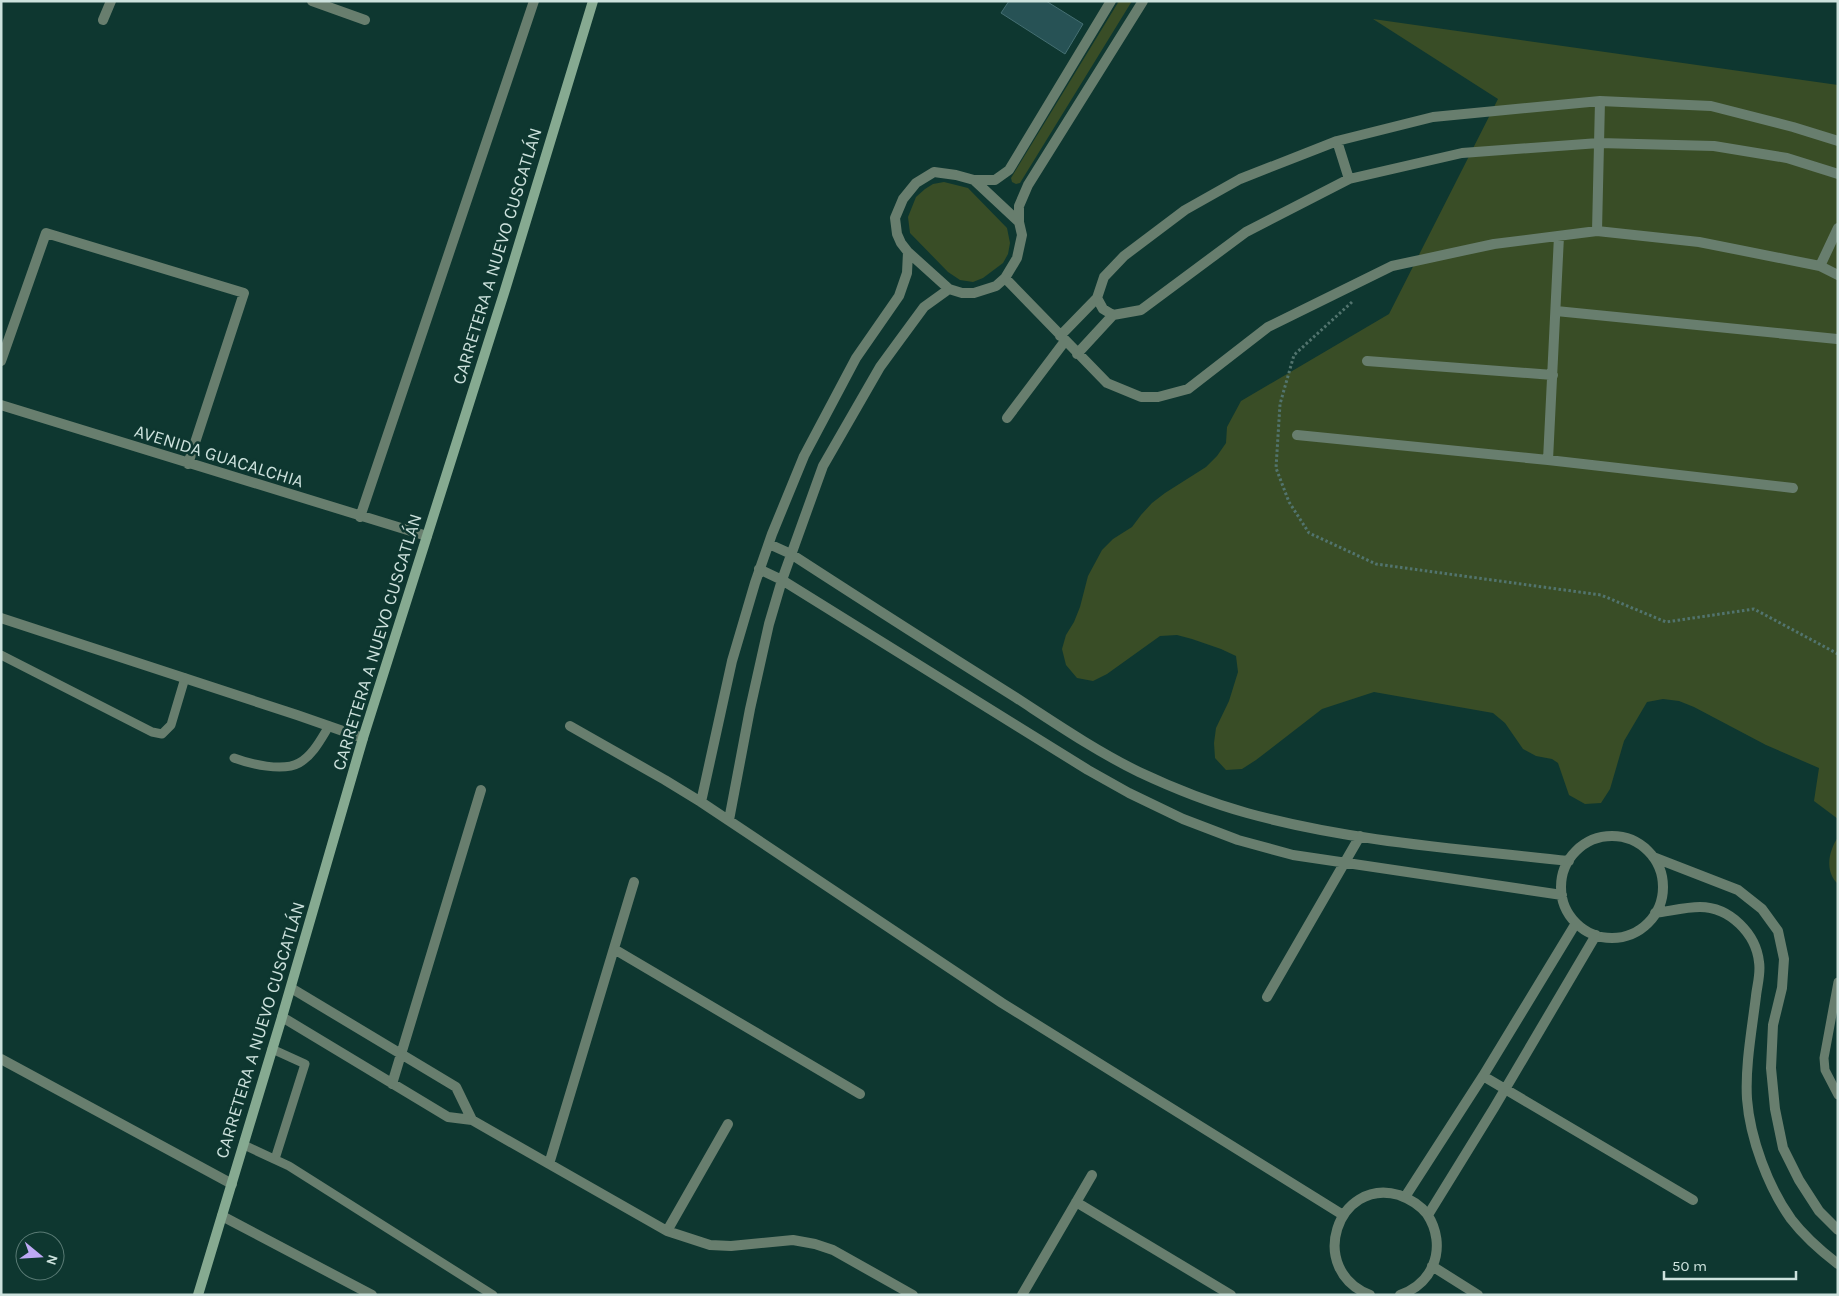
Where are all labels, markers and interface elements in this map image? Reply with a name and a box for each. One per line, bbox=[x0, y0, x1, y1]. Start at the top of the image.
street label: CARRETERA A NUEVO CUSCATLÁN bbox=[446, 125, 547, 387]
street label: AVENIDA GUACALCHIA bbox=[132, 420, 306, 492]
street label: CARRETERA A NUEVO CUSCATLÁN bbox=[326, 511, 427, 773]
street label: CARRETERA A NUEVO CUSCATLÁN bbox=[209, 899, 310, 1161]
north arrow bbox=[15, 1231, 65, 1281]
scale bar bbox=[1664, 1248, 1796, 1280]
text: N bbox=[42, 1252, 62, 1267]
text: 50 m bbox=[1672, 1257, 1707, 1275]

